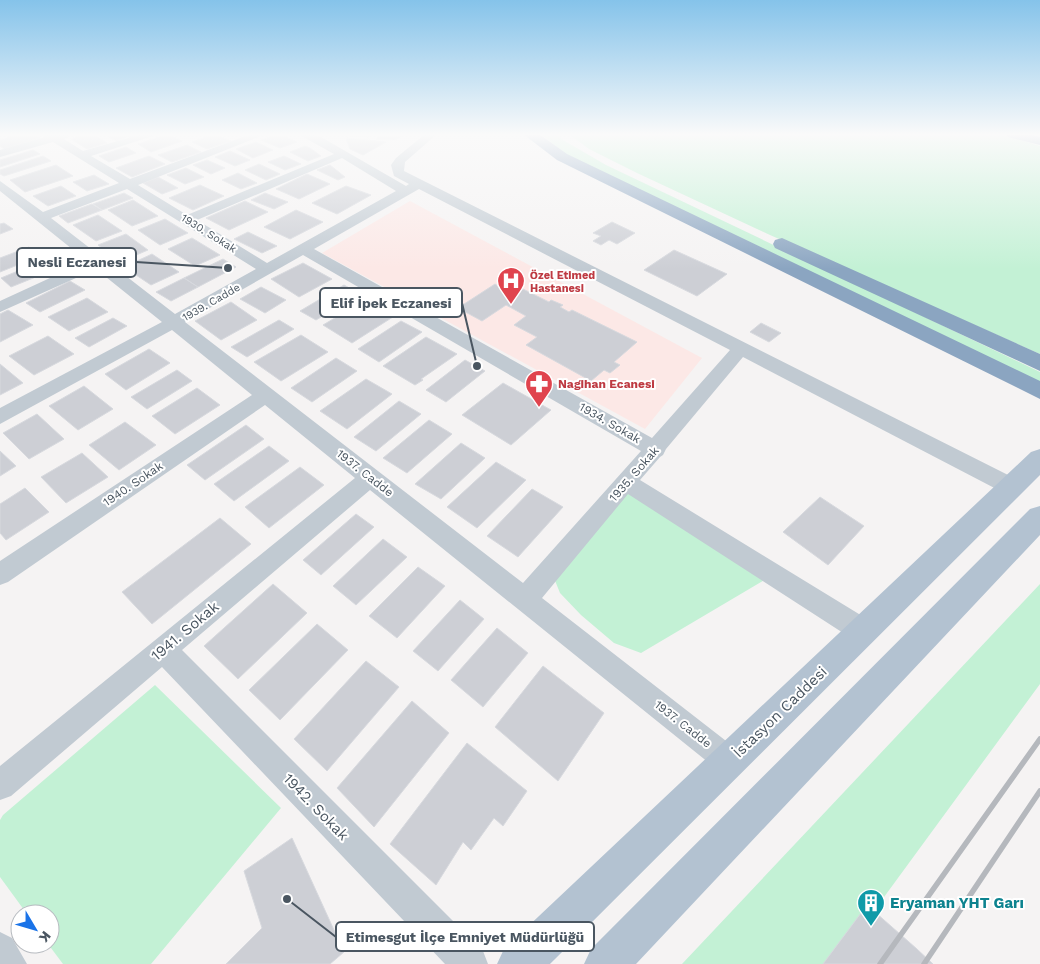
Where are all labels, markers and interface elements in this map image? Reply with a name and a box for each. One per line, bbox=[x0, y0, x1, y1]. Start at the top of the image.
street label: 1930. Sokak bbox=[179, 211, 239, 256]
callout: Nesli Eczanesi bbox=[17, 248, 136, 277]
text: Nesli Eczanesi bbox=[28, 254, 126, 270]
hospital icon: Özel Etimed Hastanesi bbox=[496, 266, 526, 305]
place label: Özel Etimed Hastanesi bbox=[530, 269, 595, 295]
street label: 1939. Cadde bbox=[180, 281, 242, 324]
callout: Elif İpek Eczanesi bbox=[320, 288, 462, 317]
text: Elif İpek Eczanesi bbox=[330, 295, 452, 311]
pharmacy icon: Nagihan Ecanesi bbox=[524, 369, 554, 408]
place label: Nagihan Ecanesi bbox=[558, 377, 655, 391]
street label: 1934. Sokak bbox=[577, 400, 643, 446]
street label: 1935. Sokak bbox=[606, 443, 662, 504]
street label: 1937. Cadde bbox=[334, 446, 396, 500]
street label: 1940. Sokak bbox=[100, 459, 166, 509]
street label: 1941. Sokak bbox=[147, 597, 223, 665]
street label: İstasyon Caddesi bbox=[729, 663, 831, 761]
street label: 1937. Cadde bbox=[652, 697, 714, 751]
street label: 1942. Sokak bbox=[280, 770, 353, 845]
building icon: Eryaman YHT Garı bbox=[856, 888, 886, 927]
place label: Eryaman YHT Garı bbox=[890, 894, 1024, 912]
north arrow bbox=[10, 904, 60, 954]
callout: Etimesgut İlçe Emniyet Müdürlüğü bbox=[336, 922, 594, 951]
text: K bbox=[36, 928, 55, 946]
text: Etimesgut İlçe Emniyet Müdürlüğü bbox=[346, 929, 584, 945]

